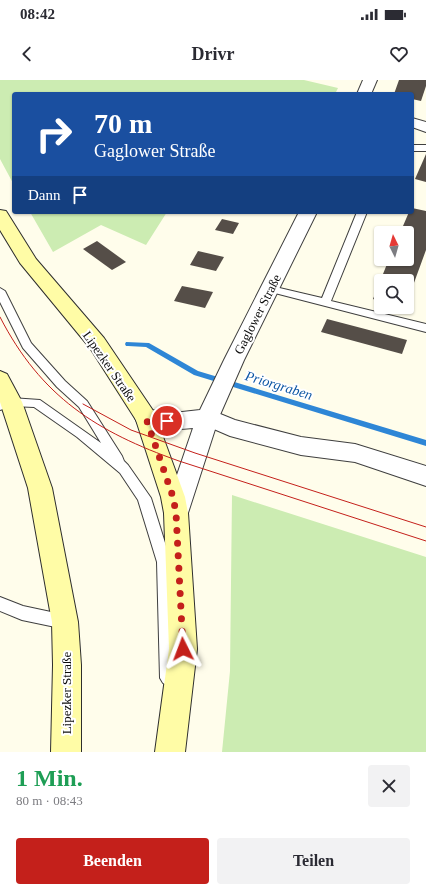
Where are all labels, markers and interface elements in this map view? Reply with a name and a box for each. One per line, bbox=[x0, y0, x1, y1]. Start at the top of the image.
text: 08:42 bbox=[20, 6, 55, 22]
icon: back bbox=[16, 43, 38, 65]
icon: heart bbox=[388, 43, 410, 65]
text: Drivr bbox=[192, 44, 234, 64]
icon: right bbox=[28, 108, 80, 160]
text: 70 m bbox=[94, 108, 152, 139]
text: Gaglower Straße bbox=[94, 141, 215, 161]
icon: arrive bbox=[69, 184, 91, 206]
text: Dann bbox=[28, 187, 61, 203]
north arrow bbox=[374, 226, 414, 266]
map controls bbox=[374, 226, 414, 314]
street label: Gaglower Straße bbox=[231, 272, 284, 357]
button: search bbox=[374, 274, 414, 314]
street label: Lipezker Straße bbox=[80, 328, 140, 405]
water label: Priorgraben bbox=[242, 368, 314, 403]
pin bbox=[150, 404, 184, 438]
icon: arrive bbox=[156, 410, 178, 432]
position arrow bbox=[162, 628, 204, 670]
street label: Lipezker Straße bbox=[59, 651, 74, 734]
text: 1 Min. bbox=[16, 765, 83, 791]
button: close bbox=[368, 765, 410, 807]
text: 80 m · 08:43 bbox=[16, 793, 83, 808]
button: Beenden bbox=[16, 838, 209, 884]
button: Teilen bbox=[217, 838, 410, 884]

